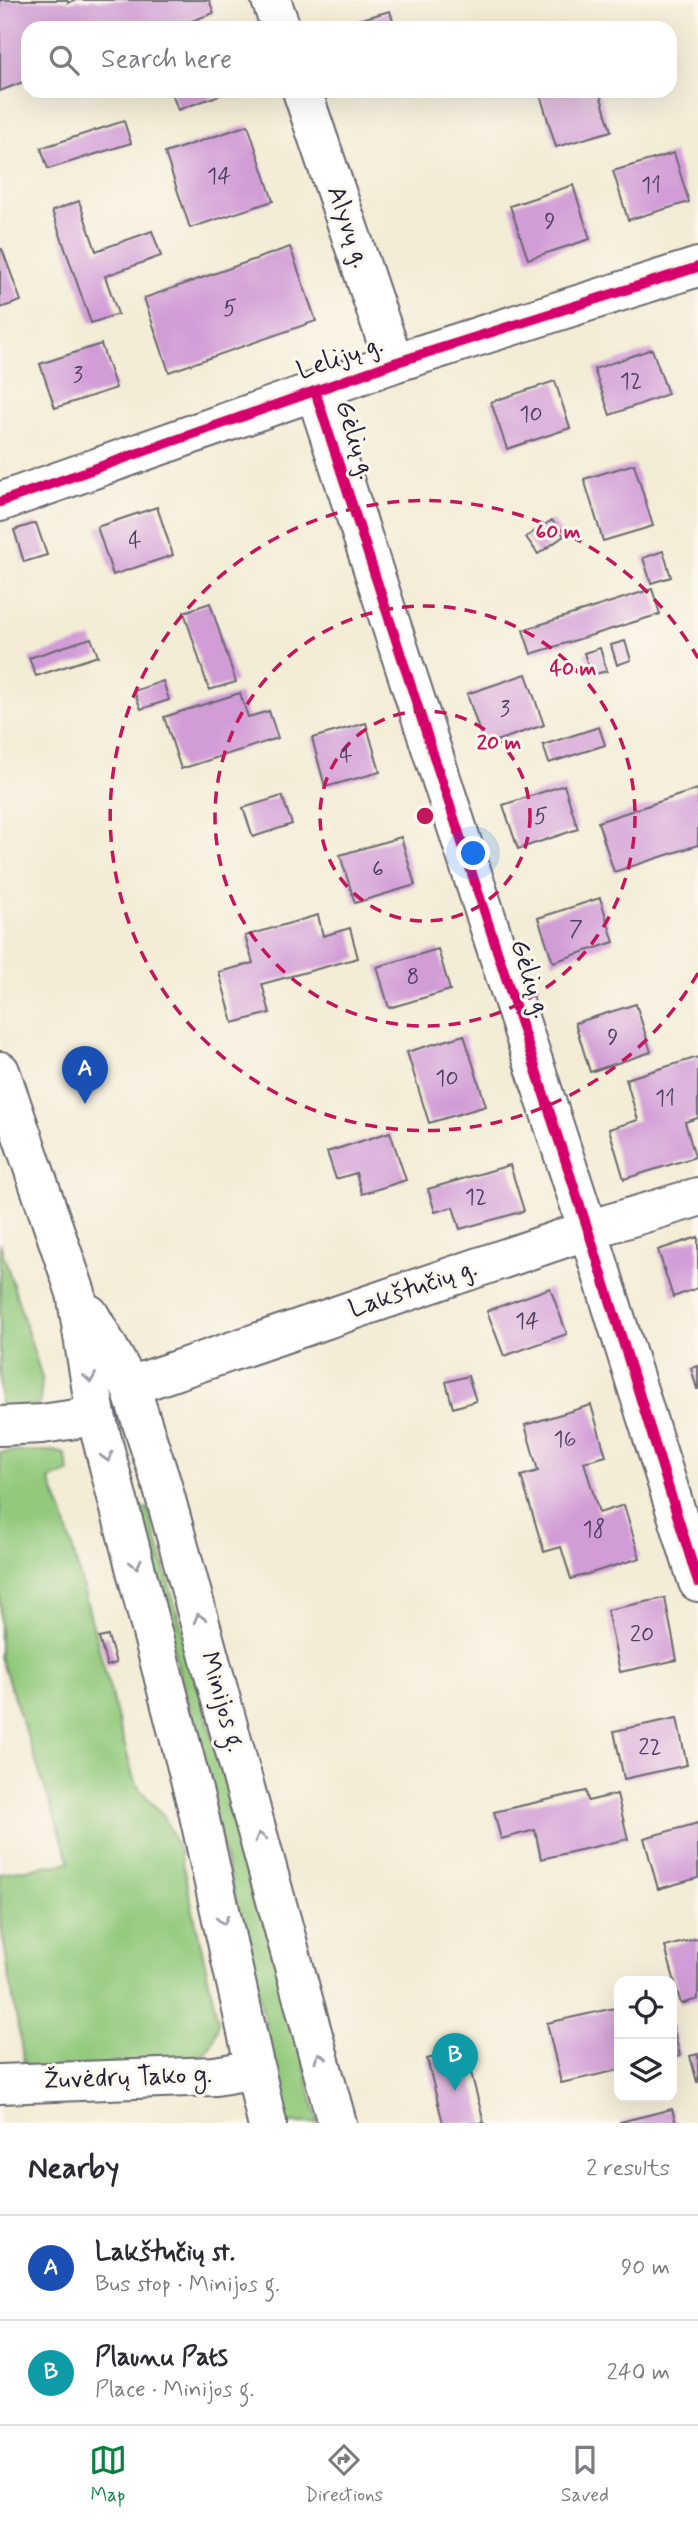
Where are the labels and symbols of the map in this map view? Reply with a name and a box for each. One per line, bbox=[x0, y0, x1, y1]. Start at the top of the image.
house number: 14 bbox=[207, 162, 231, 192]
house number: 11 bbox=[641, 171, 661, 201]
street label: Alyvų g. bbox=[318, 181, 378, 273]
house number: 9 bbox=[544, 207, 556, 237]
house number: 5 bbox=[223, 294, 237, 324]
street label: Lelijų g. bbox=[292, 327, 388, 389]
house number: 3 bbox=[73, 361, 83, 391]
house number: 12 bbox=[620, 367, 642, 397]
street label: Gėlių g. bbox=[326, 396, 384, 484]
house number: 10 bbox=[519, 400, 543, 430]
text: 60 m bbox=[535, 518, 581, 546]
house number: 4 bbox=[128, 526, 142, 556]
text: 40 m bbox=[550, 655, 597, 683]
house number: 3 bbox=[500, 695, 510, 725]
text: 20 m bbox=[477, 729, 522, 757]
house number: 4 bbox=[339, 740, 353, 770]
house number: 5 bbox=[534, 802, 548, 832]
centre of rings bbox=[413, 804, 437, 828]
your location bbox=[456, 836, 490, 870]
house number: 6 bbox=[372, 855, 384, 885]
house number: 7 bbox=[569, 915, 583, 945]
street label: Gėlių g. bbox=[501, 935, 559, 1023]
house number: 8 bbox=[407, 963, 419, 993]
house number: 9 bbox=[607, 1023, 619, 1053]
pin: A bbox=[62, 1046, 108, 1104]
house number: 10 bbox=[435, 1064, 459, 1094]
house number: 11 bbox=[655, 1084, 675, 1114]
house number: 12 bbox=[465, 1183, 487, 1213]
street label: Lakštučių g. bbox=[344, 1251, 482, 1327]
house number: 14 bbox=[515, 1307, 539, 1337]
one-way arrow bbox=[82, 1372, 97, 1384]
house number: 16 bbox=[554, 1425, 577, 1455]
one-way arrow bbox=[99, 1450, 114, 1462]
house number: 18 bbox=[583, 1515, 605, 1545]
one-way arrow bbox=[128, 1557, 142, 1569]
one-way arrow bbox=[193, 1612, 208, 1624]
house number: 20 bbox=[630, 1620, 654, 1650]
street label: Minijos g. bbox=[189, 1648, 253, 1757]
house number: 22 bbox=[638, 1733, 662, 1763]
one-way arrow bbox=[254, 1832, 268, 1844]
one-way arrow bbox=[215, 1914, 229, 1926]
pin: B bbox=[432, 2033, 478, 2091]
one-way arrow bbox=[314, 2051, 328, 2063]
street label: Žuvėdrų Tako g. bbox=[43, 2058, 213, 2100]

